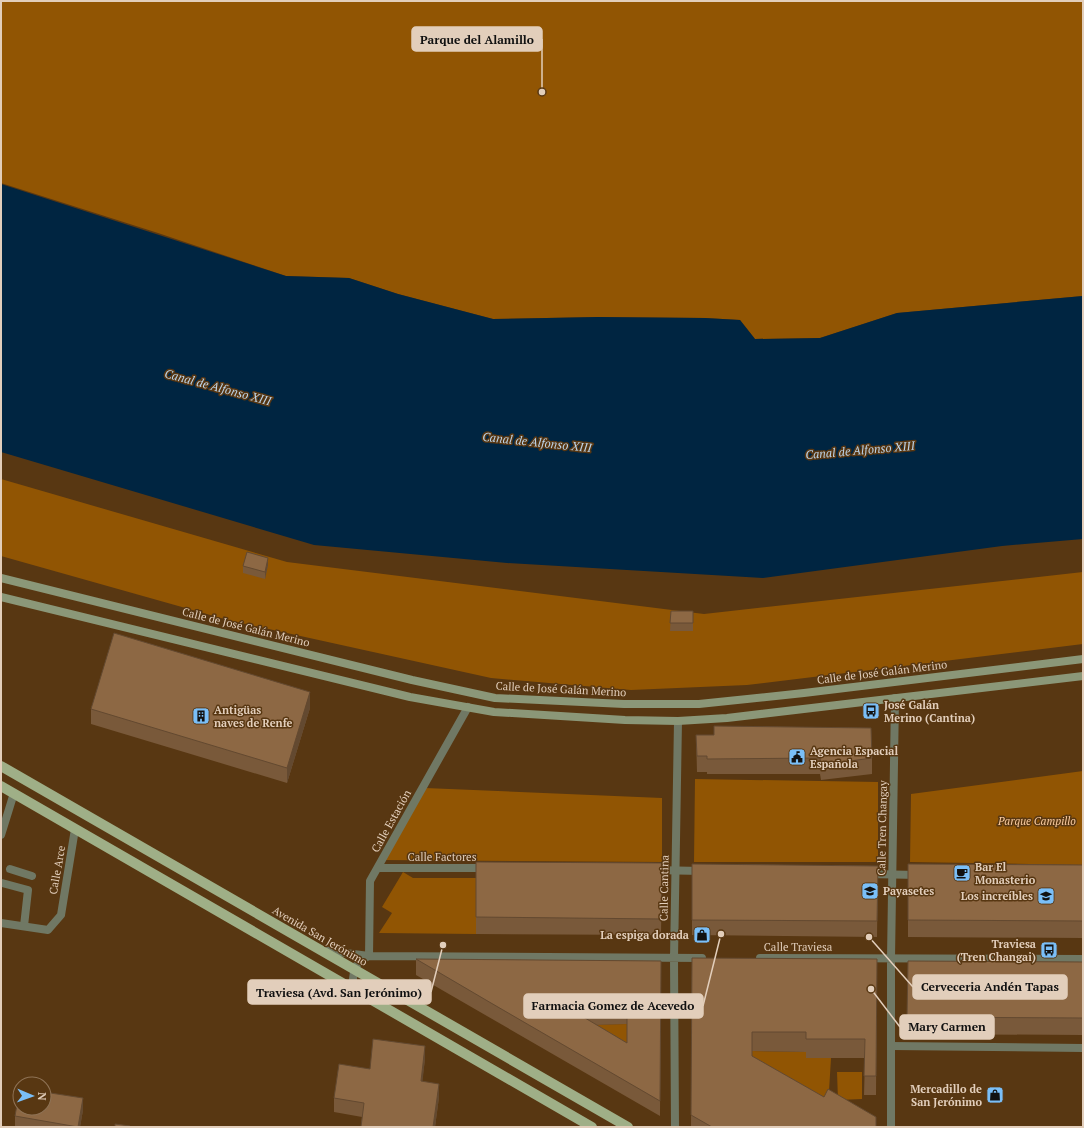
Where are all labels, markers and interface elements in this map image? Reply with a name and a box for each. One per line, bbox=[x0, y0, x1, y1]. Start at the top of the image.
callout: Parque del Alamillo bbox=[412, 27, 542, 51]
text: Parque del Alamillo bbox=[420, 32, 534, 47]
water label: Canal de Alfonso XIII bbox=[163, 366, 274, 409]
water label: Canal de Alfonso XIII bbox=[482, 429, 593, 455]
water label: Canal de Alfonso XIII bbox=[805, 438, 916, 462]
street label: Calle de José Galán Merino bbox=[181, 604, 311, 650]
street label: Calle de José Galán Merino bbox=[816, 657, 948, 687]
street label: Calle de José Galán Merino bbox=[495, 679, 627, 699]
place label: José Galán Merino (Cantina) bbox=[884, 698, 975, 725]
bus stop icon: José Galán Merino (Cantina) bbox=[861, 701, 881, 721]
place label: Antigüas naves de Renfe bbox=[214, 703, 293, 730]
building icon: Antigüas naves de Renfe bbox=[191, 706, 211, 726]
place label: Agencia Espacial Española bbox=[810, 744, 898, 771]
public building icon: Agencia Espacial Española bbox=[787, 747, 807, 767]
street label: Calle Tren Changay bbox=[874, 780, 890, 876]
street label: Calle Estación bbox=[368, 787, 414, 855]
park label: Parque Campillo bbox=[997, 814, 1076, 828]
street label: Calle Arce bbox=[46, 844, 68, 896]
street label: Calle Factores bbox=[408, 850, 477, 864]
street label: Calle Cantina bbox=[656, 854, 672, 921]
place label: Bar El Monasterio bbox=[975, 860, 1036, 887]
cafe icon: Bar El Monasterio bbox=[952, 863, 972, 883]
school or university icon: Payasetes bbox=[860, 881, 880, 901]
place label: Payasetes bbox=[883, 884, 934, 898]
school or university icon: Los increíbles bbox=[1036, 886, 1056, 906]
place label: Los increíbles bbox=[961, 889, 1033, 903]
street label: Avenida San Jerónimo bbox=[270, 903, 370, 969]
shop icon: La espiga dorada bbox=[692, 925, 712, 945]
place label: La espiga dorada bbox=[600, 928, 689, 942]
place label: Traviesa (Tren Changai) bbox=[957, 937, 1036, 964]
street label: Calle Traviesa bbox=[764, 940, 833, 954]
bus stop icon: Traviesa (Tren Changai) bbox=[1039, 940, 1059, 960]
callout: Cerveceria Andén Tapas bbox=[913, 975, 1067, 999]
text: Cerveceria Andén Tapas bbox=[921, 979, 1060, 994]
callout: Traviesa (Avd. San Jerónimo) bbox=[248, 980, 431, 1004]
text: Traviesa (Avd. San Jerónimo) bbox=[256, 985, 422, 1000]
callout: Farmacia Gomez de Acevedo bbox=[524, 994, 703, 1018]
text: Farmacia Gomez de Acevedo bbox=[532, 998, 694, 1013]
callout: Mary Carmen bbox=[900, 1015, 994, 1039]
text: Mary Carmen bbox=[908, 1019, 986, 1034]
north arrow bbox=[12, 1076, 52, 1116]
place label: Mercadillo de San Jerónimo bbox=[910, 1082, 982, 1109]
shop icon: Mercadillo de San Jerónimo bbox=[985, 1085, 1005, 1105]
text: N bbox=[35, 1092, 49, 1101]

